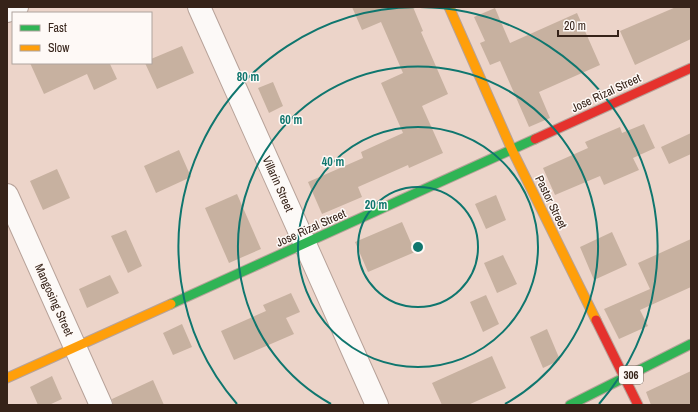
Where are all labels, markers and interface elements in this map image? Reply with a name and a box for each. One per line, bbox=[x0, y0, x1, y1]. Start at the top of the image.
legend bbox=[12, 12, 152, 64]
scale bar bbox=[558, 12, 618, 38]
text: 20 m bbox=[564, 18, 586, 34]
text: Fast bbox=[48, 20, 67, 36]
text: Slow bbox=[48, 40, 70, 56]
text: 80 m bbox=[237, 69, 259, 85]
street label: Jose Rizal Street bbox=[569, 70, 644, 116]
text: 60 m bbox=[280, 112, 302, 128]
street label: Villarin Street bbox=[259, 154, 298, 215]
text: 40 m bbox=[322, 154, 344, 170]
street label: Pastor Street bbox=[531, 173, 571, 232]
text: 20 m bbox=[365, 197, 387, 213]
street label: Jose Rizal Street bbox=[274, 205, 349, 251]
centre of rings bbox=[411, 240, 425, 254]
street label: Mangosing Street bbox=[31, 261, 77, 339]
road number: 306 bbox=[619, 366, 643, 384]

